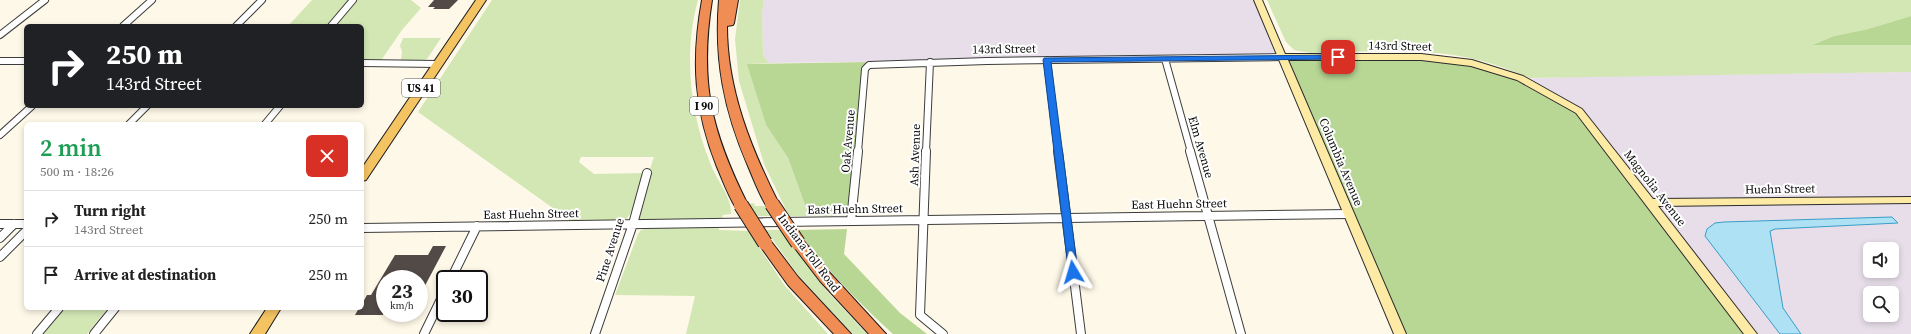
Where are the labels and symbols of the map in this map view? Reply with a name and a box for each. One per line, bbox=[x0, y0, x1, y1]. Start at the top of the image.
street label: 143rd Street bbox=[1368, 37, 1432, 55]
street label: 143rd Street bbox=[972, 40, 1036, 58]
pin bbox=[1321, 40, 1355, 74]
road number: US 41 bbox=[402, 79, 440, 97]
road number: I 90 bbox=[690, 97, 718, 115]
street label: Oak Avenue bbox=[837, 109, 859, 173]
street label: Elm Avenue bbox=[1185, 114, 1217, 180]
street label: Columbia Avenue bbox=[1315, 116, 1367, 208]
street label: Ash Avenue bbox=[906, 124, 924, 186]
street label: Magnolia Avenue bbox=[1620, 147, 1690, 229]
street label: Huehn Street bbox=[1745, 180, 1815, 198]
street label: East Huehn Street bbox=[1131, 195, 1227, 213]
street label: East Huehn Street bbox=[807, 200, 903, 218]
street label: East Huehn Street bbox=[483, 205, 579, 223]
street label: Indiana Toll Road bbox=[774, 211, 844, 296]
street label: Pine Avenue bbox=[592, 216, 628, 284]
position arrow bbox=[1052, 251, 1094, 293]
speed limit sign: 30 bbox=[436, 270, 488, 322]

